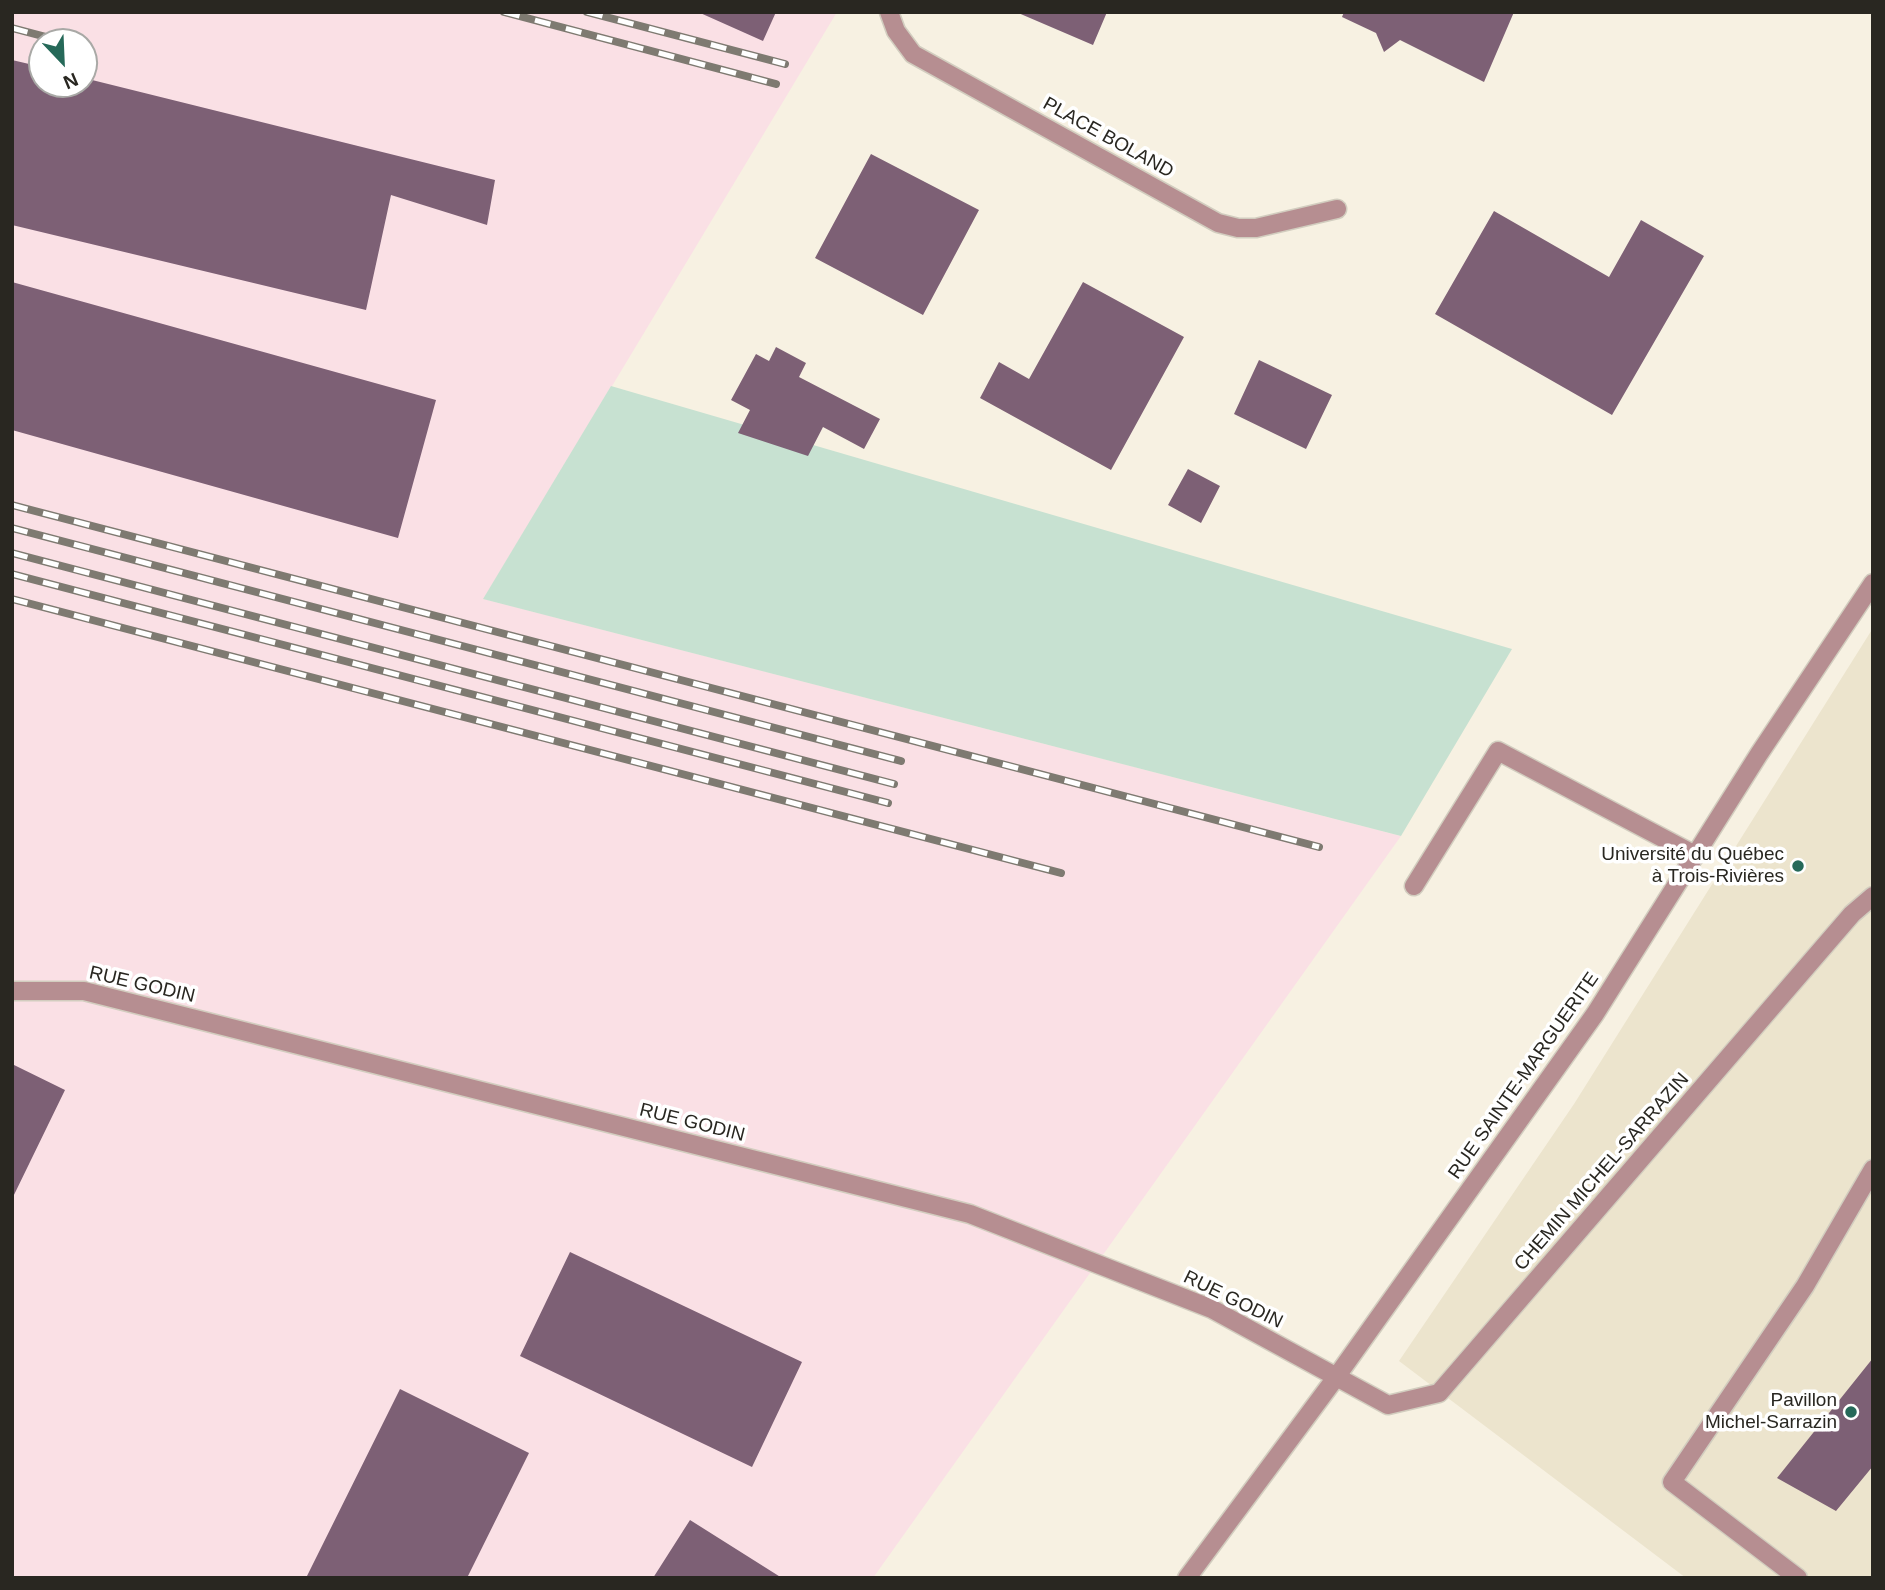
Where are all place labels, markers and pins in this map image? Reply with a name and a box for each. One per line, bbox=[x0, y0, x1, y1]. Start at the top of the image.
place label: Université du Québec à Trois-Rivières bbox=[1601, 844, 1784, 888]
marker: Université du Québec à Trois-Rivières bbox=[1790, 858, 1806, 874]
place label: Pavillon Michel-Sarrazin bbox=[1705, 1390, 1837, 1434]
marker: Pavillon Michel-Sarrazin bbox=[1843, 1404, 1859, 1420]

